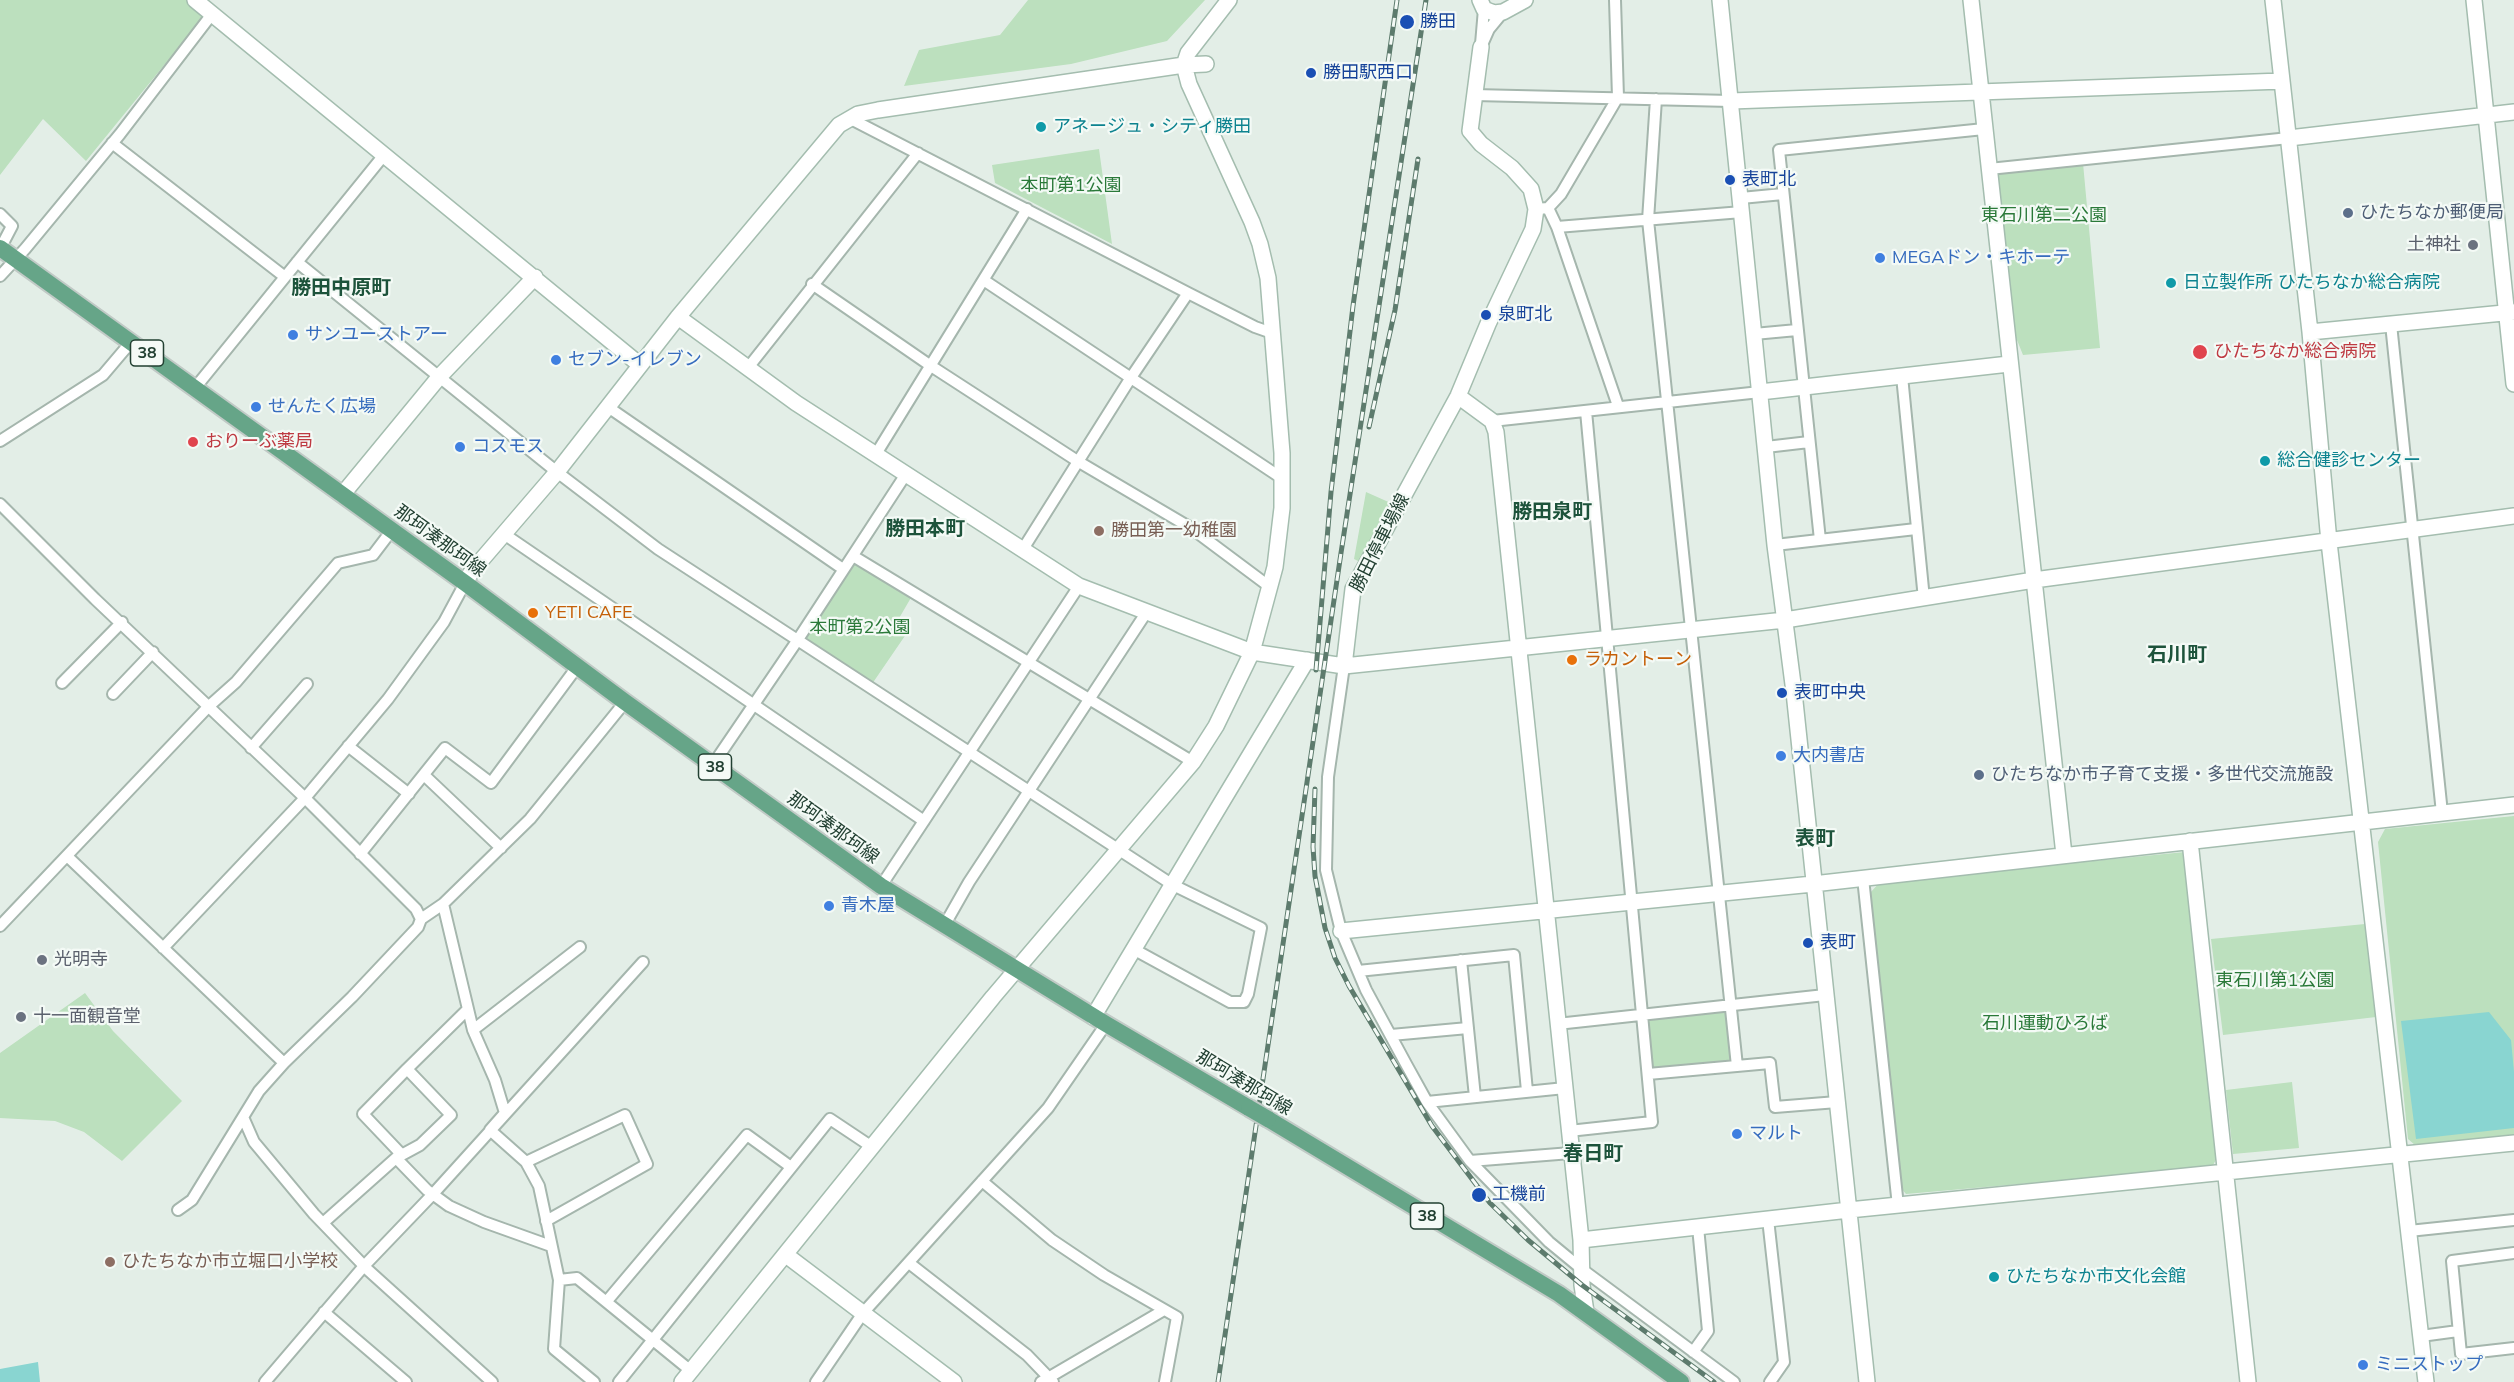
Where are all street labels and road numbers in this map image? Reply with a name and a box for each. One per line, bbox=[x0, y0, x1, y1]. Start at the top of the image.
road number: 38 bbox=[130, 340, 164, 366]
street label: 勝田停車場線 bbox=[1346, 490, 1414, 596]
street label: 那珂湊那珂線 bbox=[390, 501, 490, 581]
road number: 38 bbox=[698, 754, 732, 780]
street label: 那珂湊那珂線 bbox=[783, 788, 883, 868]
street label: 那珂湊那珂線 bbox=[1192, 1046, 1296, 1120]
road number: 38 bbox=[1410, 1203, 1444, 1229]

